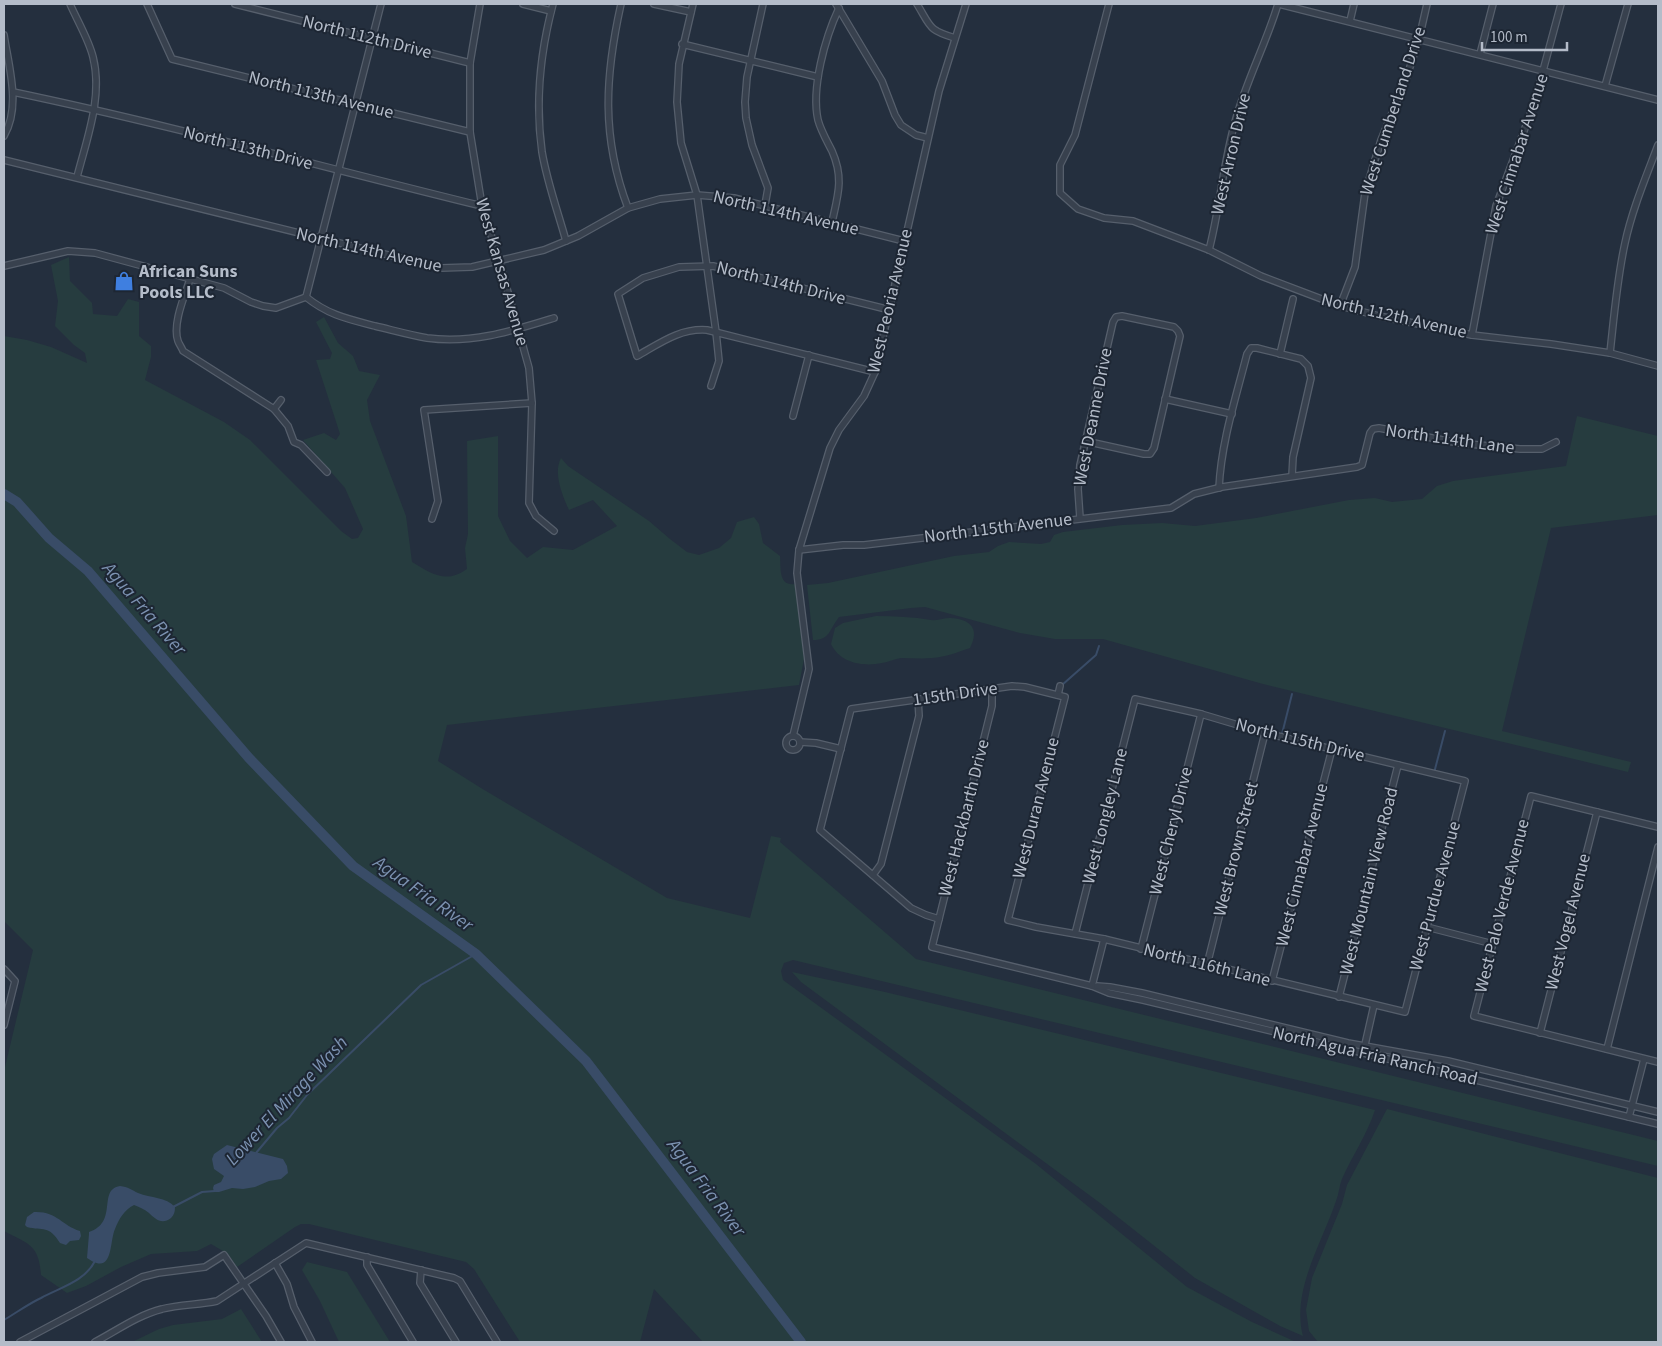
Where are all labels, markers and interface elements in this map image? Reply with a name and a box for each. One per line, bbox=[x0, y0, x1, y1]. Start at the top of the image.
street label: North 112th Drive bbox=[300, 9, 434, 65]
scale bar bbox=[1482, 20, 1567, 52]
street label: West Cumberland Drive bbox=[1354, 23, 1432, 199]
text: 100 m bbox=[1490, 27, 1528, 48]
street label: North 113th Avenue bbox=[246, 65, 396, 125]
street label: West Cinnabar Avenue bbox=[1479, 70, 1555, 238]
street label: West Arron Drive bbox=[1205, 91, 1257, 217]
street label: North 113th Drive bbox=[181, 120, 315, 176]
street label: North 114th Avenue bbox=[711, 184, 861, 242]
street label: West Kansas Avenue bbox=[469, 195, 535, 349]
street label: North 114th Avenue bbox=[294, 221, 444, 279]
street label: West Peoria Avenue bbox=[861, 226, 919, 376]
street label: North 114th Drive bbox=[714, 255, 848, 311]
place label: African Suns Pools LLC bbox=[138, 259, 238, 305]
shop icon: African Suns Pools LLC bbox=[113, 270, 135, 292]
street label: North 112th Avenue bbox=[1319, 287, 1469, 345]
street label: West Deanne Drive bbox=[1067, 346, 1119, 488]
street label: North 114th Lane bbox=[1384, 418, 1516, 460]
street label: North 115th Avenue bbox=[923, 507, 1073, 549]
water label: Agua Fria River bbox=[95, 555, 193, 663]
street label: 115th Drive bbox=[911, 676, 999, 712]
street label: North 115th Drive bbox=[1233, 712, 1367, 768]
street label: West Duran Avenue bbox=[1006, 735, 1066, 881]
street label: West Hackbarth Drive bbox=[932, 737, 996, 899]
street label: West Longley Lane bbox=[1076, 745, 1134, 887]
street label: West Cheryl Drive bbox=[1143, 764, 1199, 898]
street label: West Brown Street bbox=[1207, 779, 1265, 919]
street label: West Cinnabar Avenue bbox=[1270, 781, 1334, 949]
street label: West Mountain View Road bbox=[1334, 784, 1404, 978]
street label: West Palo Verde Avenue bbox=[1468, 816, 1536, 996]
street label: West Purdue Avenue bbox=[1403, 818, 1467, 974]
water label: Agua Fria River bbox=[367, 849, 480, 939]
street label: West Vogel Avenue bbox=[1539, 851, 1597, 993]
street label: North 116th Lane bbox=[1141, 937, 1273, 993]
street label: North Agua Fria Ranch Road bbox=[1270, 1020, 1480, 1092]
water label: Lower El Mirage Wash bbox=[220, 1030, 354, 1172]
water label: Agua Fria River bbox=[660, 1133, 753, 1244]

